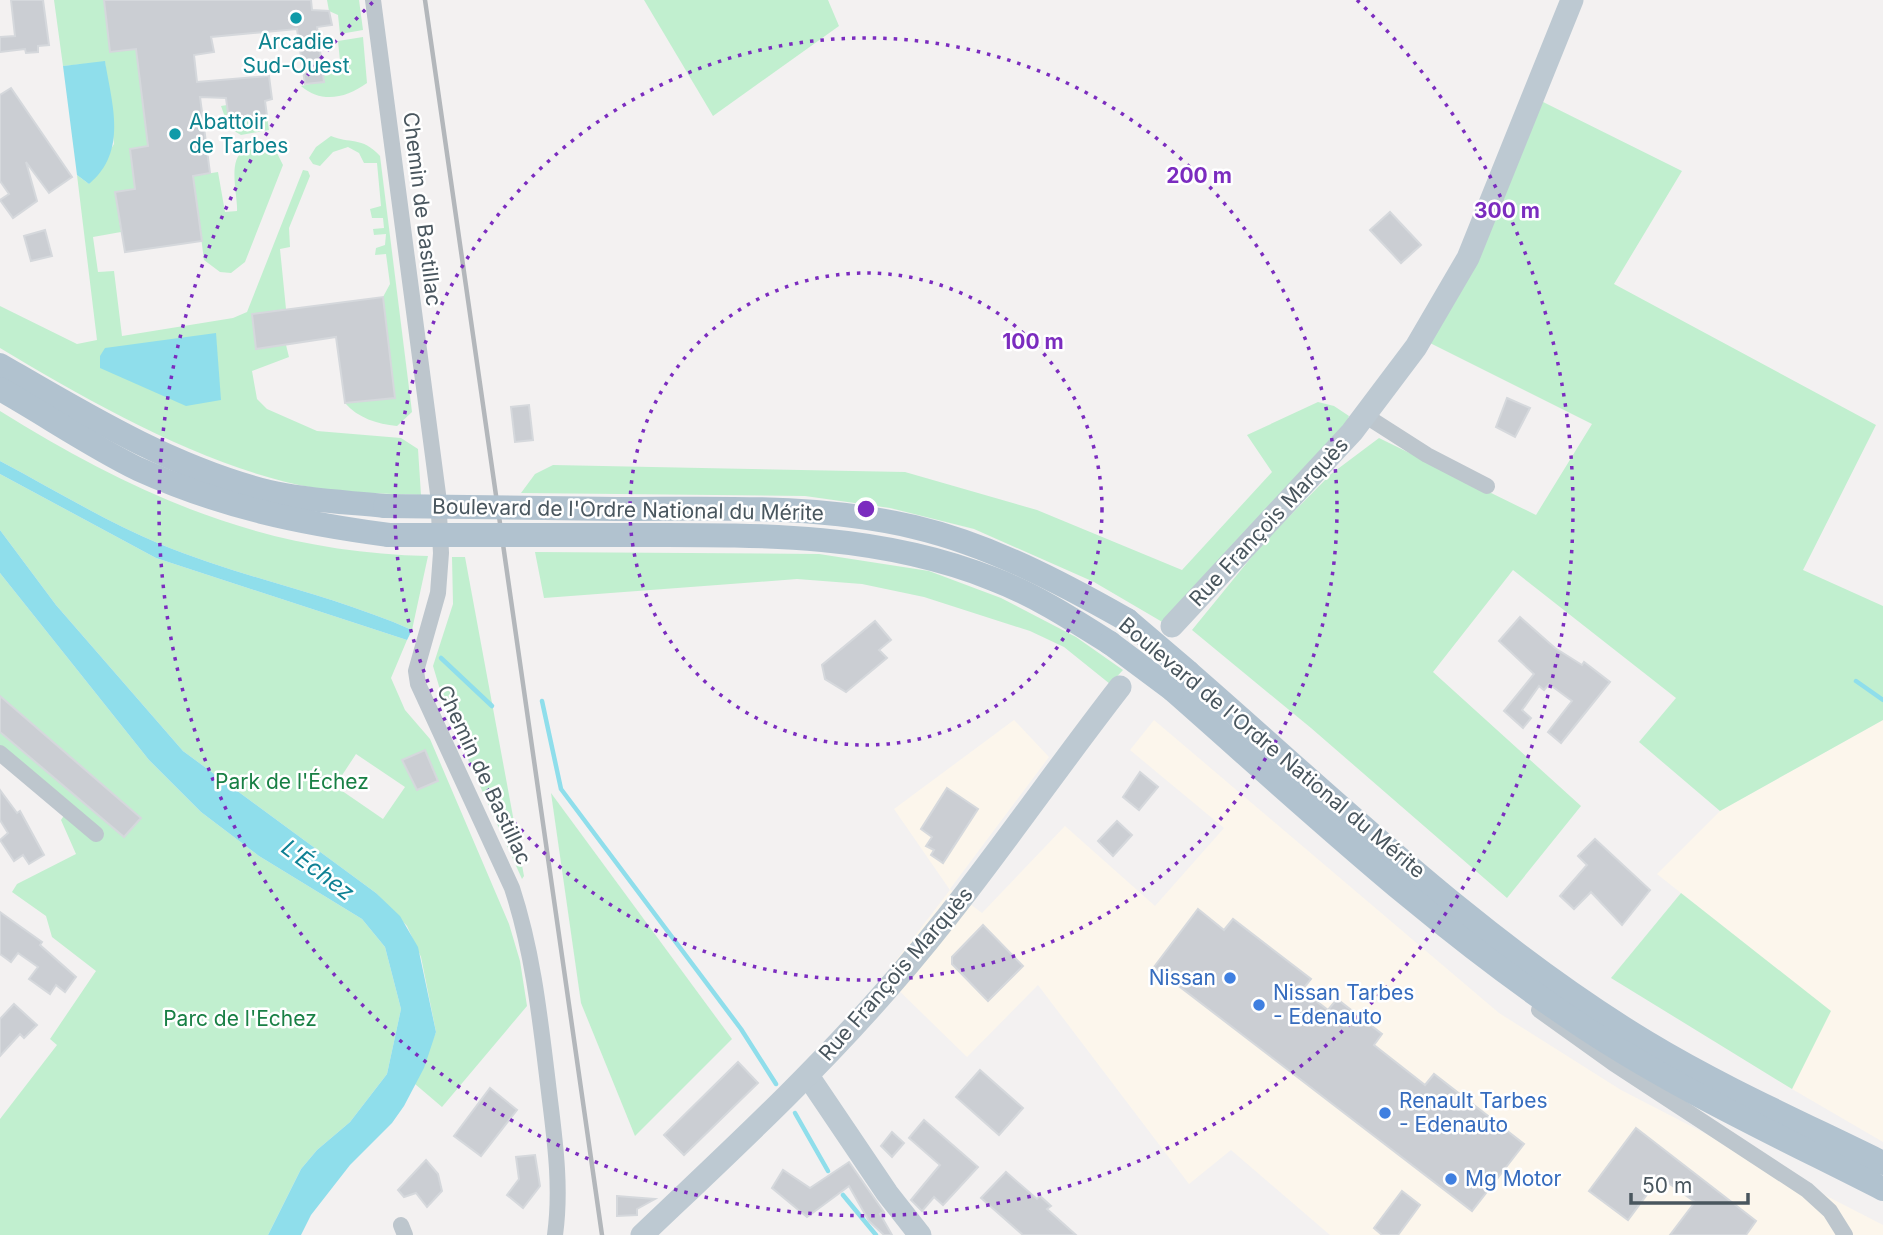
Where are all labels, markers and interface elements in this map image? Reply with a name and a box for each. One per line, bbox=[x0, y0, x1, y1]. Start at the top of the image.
marker: Arcadie Sud-Ouest bbox=[288, 10, 304, 26]
place label: Arcadie Sud-Ouest bbox=[242, 29, 350, 78]
place label: Abattoir de Tarbes bbox=[189, 109, 288, 158]
street label: Chemin de Bastillac bbox=[398, 110, 447, 307]
marker: Abattoir de Tarbes bbox=[167, 126, 183, 142]
text: 200 m bbox=[1166, 163, 1232, 188]
text: 300 m bbox=[1474, 198, 1540, 223]
text: 100 m bbox=[1002, 329, 1064, 354]
street label: Rue François Marquès bbox=[1184, 432, 1353, 611]
street label: Boulevard de l'Ordre National du Mérite bbox=[432, 494, 824, 525]
centre of rings bbox=[854, 497, 878, 521]
street label: Boulevard de l'Ordre National du Mérite bbox=[1114, 612, 1431, 883]
street label: Chemin de Bastillac bbox=[432, 681, 537, 869]
park label: Park de l'Échez bbox=[215, 768, 369, 794]
water label: L'Échez bbox=[276, 834, 360, 907]
street label: Rue François Marquès bbox=[814, 882, 978, 1065]
place label: Nissan bbox=[1149, 965, 1216, 990]
marker: Nissan bbox=[1222, 970, 1238, 986]
place label: Nissan Tarbes - Edenauto bbox=[1273, 980, 1414, 1029]
marker: Nissan Tarbes - Edenauto bbox=[1251, 997, 1267, 1013]
park label: Parc de l'Echez bbox=[163, 1006, 317, 1031]
place label: Renault Tarbes - Edenauto bbox=[1399, 1088, 1547, 1137]
marker: Renault Tarbes - Edenauto bbox=[1377, 1105, 1393, 1121]
scale bar bbox=[1631, 1162, 1748, 1206]
place label: Mg Motor bbox=[1465, 1166, 1562, 1191]
marker: Mg Motor bbox=[1443, 1171, 1459, 1187]
text: 50 m bbox=[1642, 1173, 1692, 1198]

